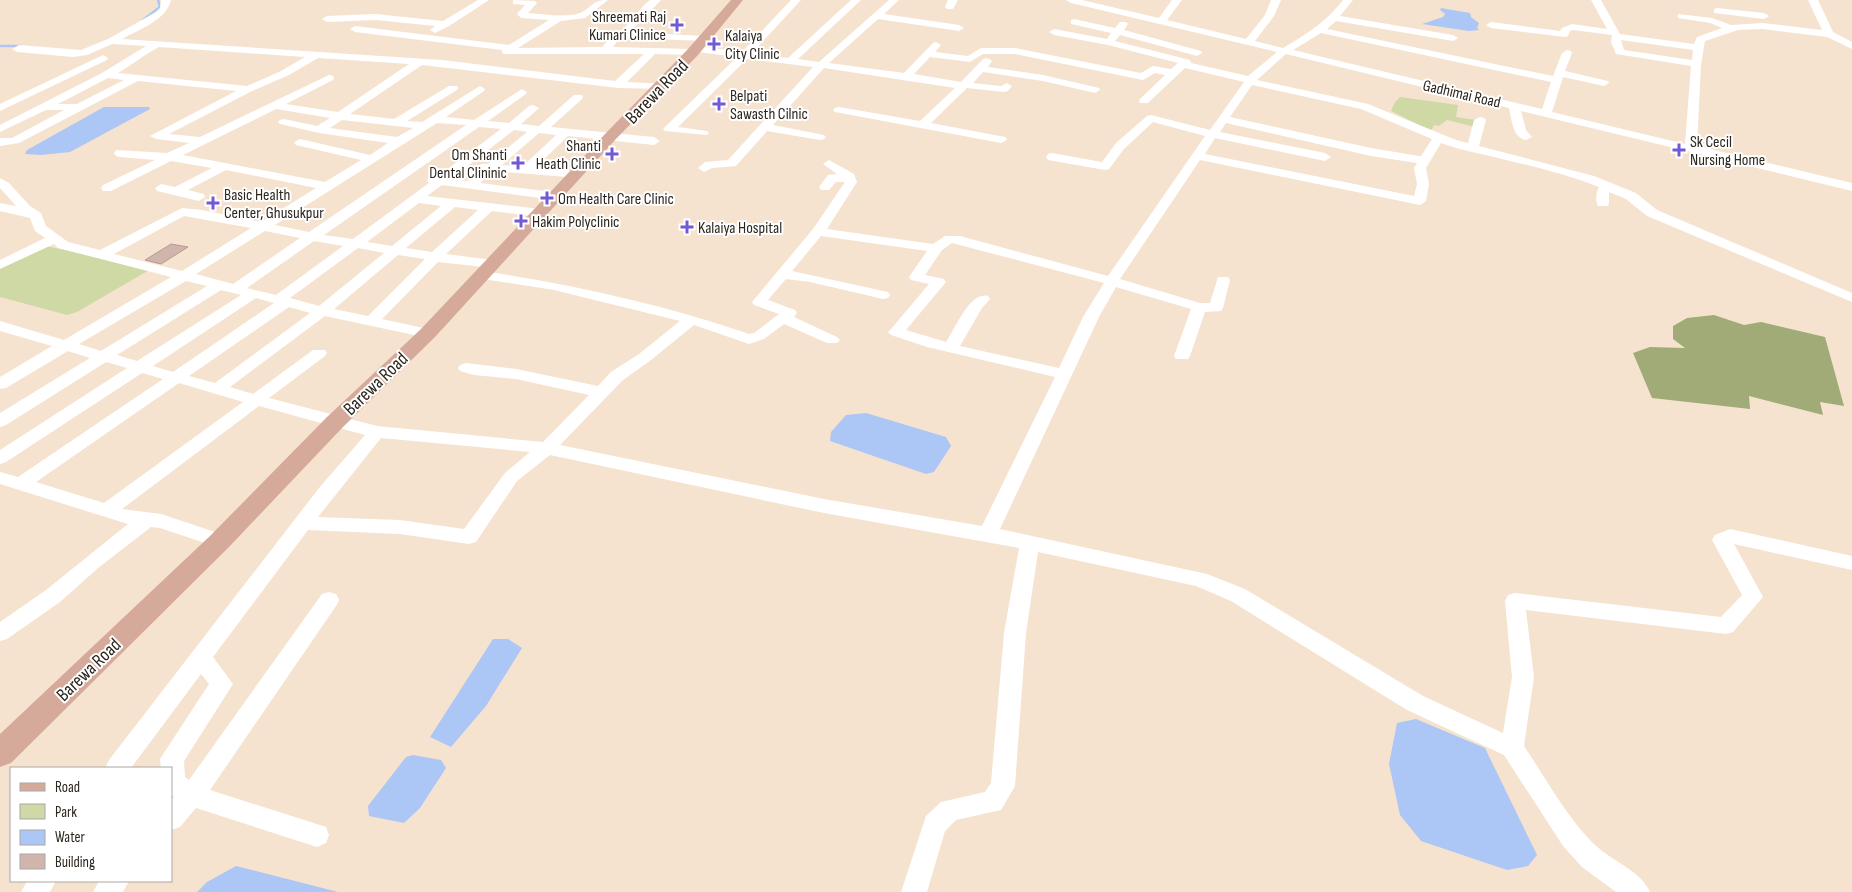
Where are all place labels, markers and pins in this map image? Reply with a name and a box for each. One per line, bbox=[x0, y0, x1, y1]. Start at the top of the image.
place label: Shreemati Raj Kumari Clinice bbox=[589, 8, 666, 45]
marker: Shreemati Raj Kumari Clinice bbox=[670, 18, 684, 32]
place label: Kalaiya City Clinic bbox=[725, 27, 780, 64]
marker: Kalaiya City Clinic bbox=[707, 37, 721, 51]
place label: Belpati Sawasth Cilnic bbox=[730, 87, 808, 124]
marker: Belpati Sawasth Cilnic bbox=[712, 97, 726, 111]
place label: Sk Cecil Nursing Home bbox=[1690, 133, 1765, 170]
place label: Shanti Heath Clinic bbox=[536, 137, 601, 174]
marker: Sk Cecil Nursing Home bbox=[1672, 143, 1686, 157]
place label: Om Shanti Dental Clininic bbox=[429, 146, 507, 183]
marker: Shanti Heath Clinic bbox=[605, 147, 619, 161]
marker: Om Shanti Dental Clininic bbox=[511, 156, 525, 170]
place label: Basic Health Center, Ghusukpur bbox=[224, 186, 324, 223]
place label: Om Health Care Clinic bbox=[558, 190, 674, 209]
marker: Om Health Care Clinic bbox=[540, 191, 554, 205]
marker: Basic Health Center, Ghusukpur bbox=[206, 196, 220, 210]
place label: Hakim Polyclinic bbox=[532, 213, 620, 232]
marker: Hakim Polyclinic bbox=[514, 214, 528, 228]
place label: Kalaiya Hospital bbox=[698, 219, 782, 238]
marker: Kalaiya Hospital bbox=[680, 220, 694, 234]

